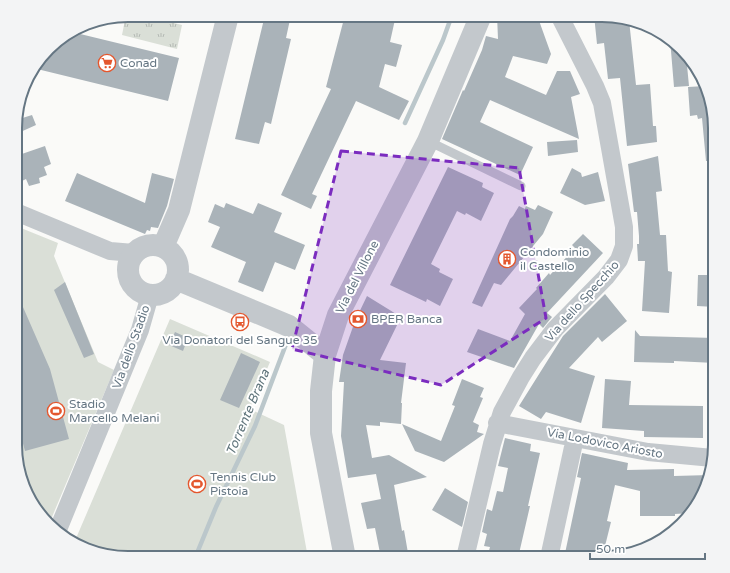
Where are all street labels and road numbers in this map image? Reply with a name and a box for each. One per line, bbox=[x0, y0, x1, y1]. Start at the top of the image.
street label: Via del Villone bbox=[333, 238, 382, 316]
street label: Via dello Specchio bbox=[542, 258, 622, 344]
street label: Via dello Stadio bbox=[109, 303, 153, 391]
street label: Via Lodovico Ariosto bbox=[546, 425, 664, 461]

